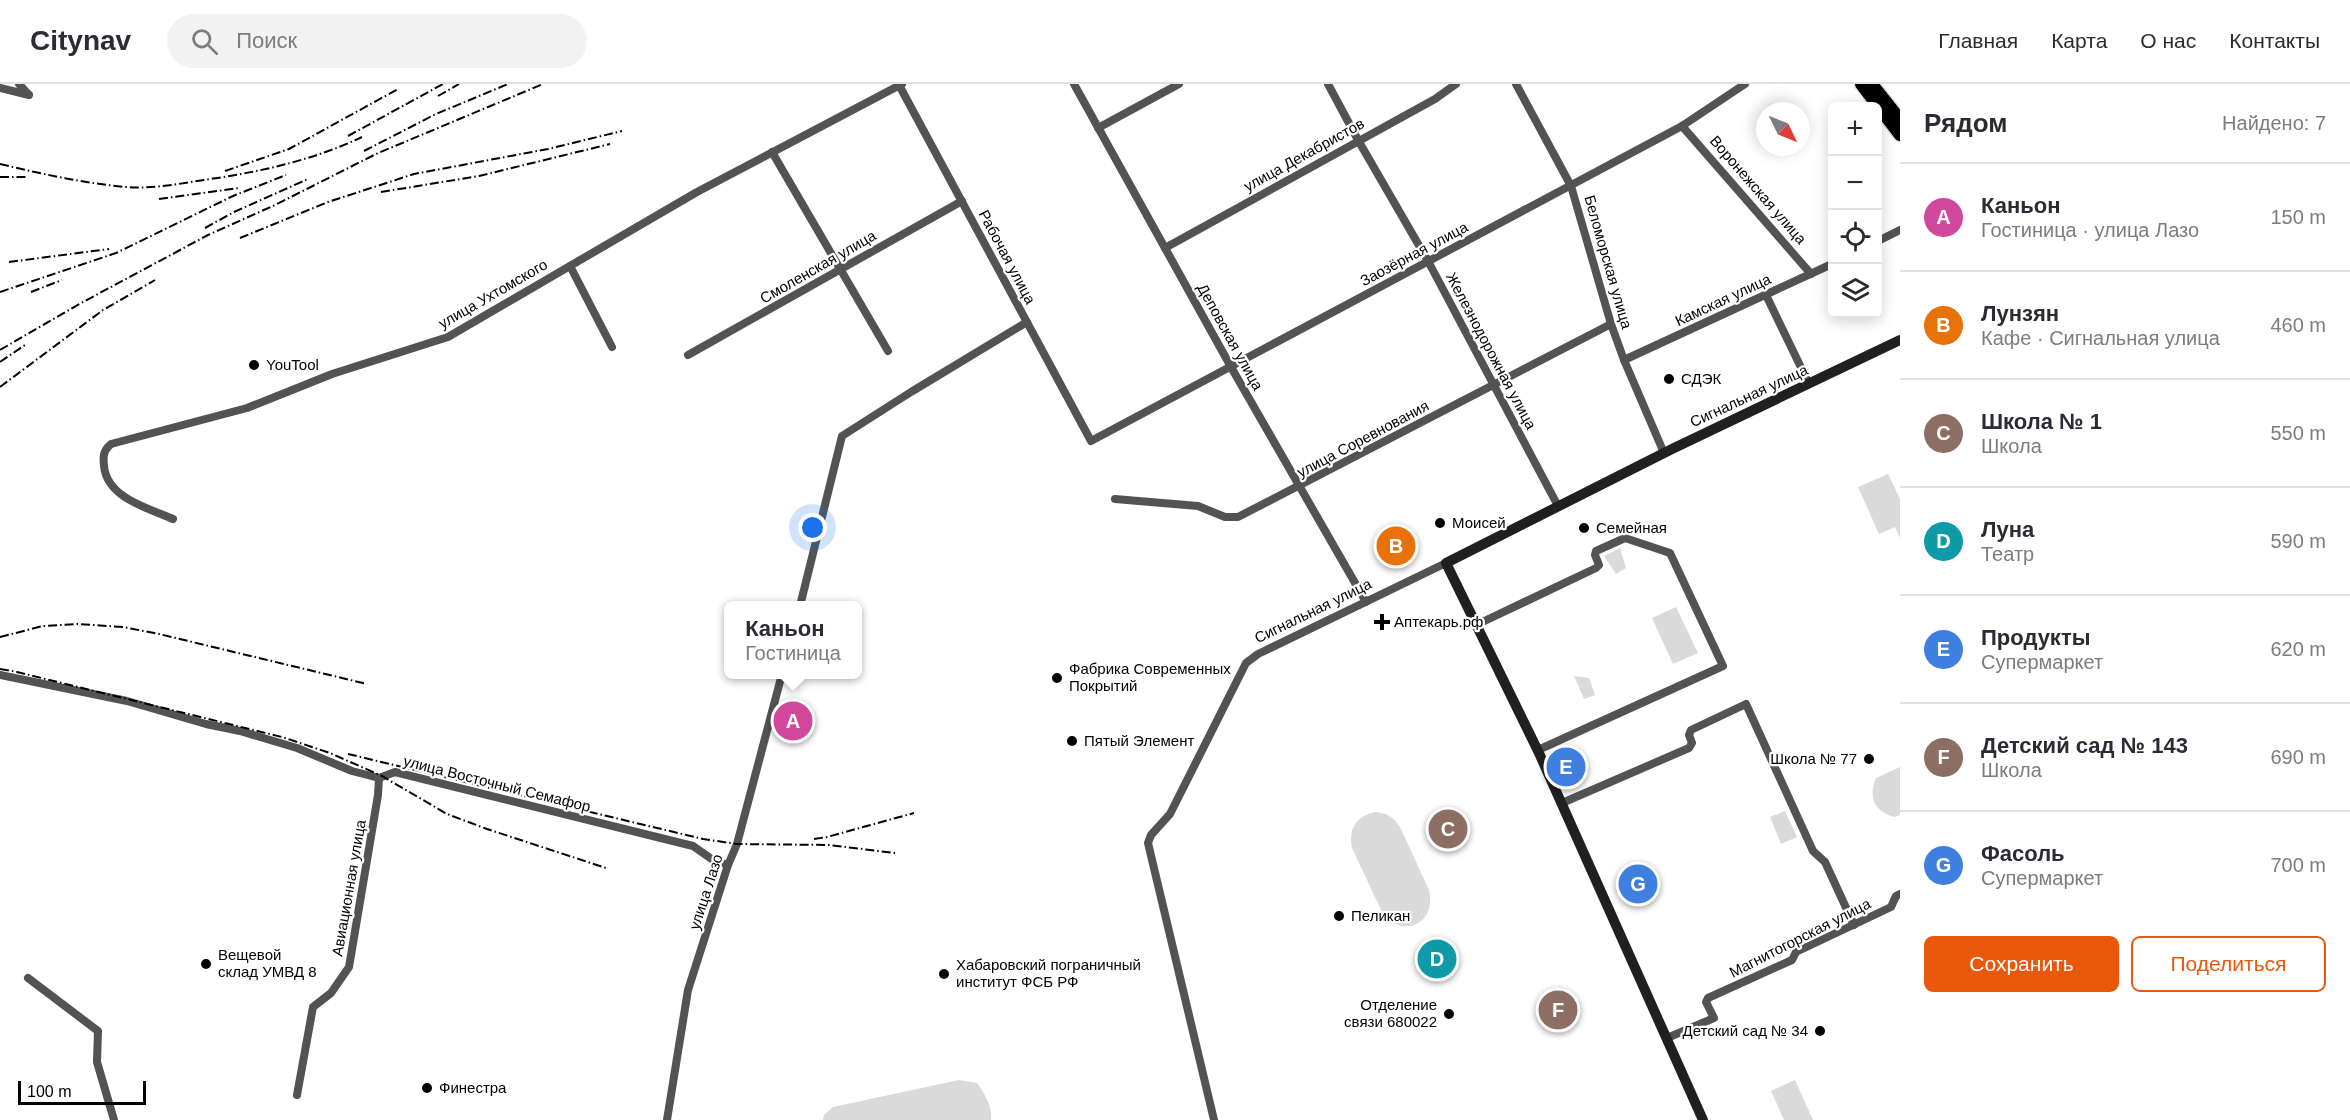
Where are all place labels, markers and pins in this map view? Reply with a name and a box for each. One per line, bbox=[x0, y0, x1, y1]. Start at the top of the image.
place label: YouTool bbox=[266, 356, 319, 373]
marker: YouTool bbox=[247, 358, 261, 372]
place label: СДЭК bbox=[1681, 370, 1721, 387]
marker: СДЭК bbox=[1662, 372, 1676, 386]
place label: Моисей bbox=[1452, 514, 1506, 531]
marker: Моисей bbox=[1433, 516, 1447, 530]
place label: Семейная bbox=[1596, 519, 1667, 536]
marker: Семейная bbox=[1577, 521, 1591, 535]
pin: B bbox=[1376, 524, 1416, 568]
place label: Аптекарь.рф bbox=[1394, 613, 1483, 630]
marker: Аптекарь.рф bbox=[1375, 615, 1389, 629]
place label: Фабрика Современных Покрытий bbox=[1069, 660, 1231, 694]
marker: Фабрика Современных Покрытий bbox=[1050, 671, 1064, 685]
pin: A bbox=[774, 698, 812, 744]
place label: Пятый Элемент bbox=[1084, 732, 1194, 749]
marker: Пятый Элемент bbox=[1065, 734, 1079, 748]
pin: E bbox=[1546, 744, 1586, 790]
place label: Школа № 77 bbox=[1770, 750, 1857, 767]
marker: Школа № 77 bbox=[1862, 752, 1876, 766]
pin: C bbox=[1428, 806, 1468, 852]
pin: G bbox=[1618, 862, 1658, 906]
place label: Пеликан bbox=[1351, 907, 1410, 924]
marker: Пеликан bbox=[1332, 909, 1346, 923]
pin: D bbox=[1418, 936, 1456, 982]
place label: Вещевой склад УМВД 8 bbox=[218, 946, 317, 980]
place label: Хабаровский пограничный институт ФСБ РФ bbox=[956, 956, 1141, 990]
marker: Вещевой склад УМВД 8 bbox=[199, 957, 213, 971]
marker: Хабаровский пограничный институт ФСБ РФ bbox=[937, 967, 951, 981]
pin: F bbox=[1538, 988, 1578, 1032]
place label: Отделение связи 680022 bbox=[1344, 996, 1437, 1030]
marker: Отделение связи 680022 bbox=[1442, 1007, 1456, 1021]
place label: Детский сад № 34 bbox=[1683, 1022, 1808, 1039]
marker: Детский сад № 34 bbox=[1813, 1024, 1827, 1038]
place label: Финестра bbox=[439, 1079, 507, 1096]
marker: Финестра bbox=[420, 1081, 434, 1095]

